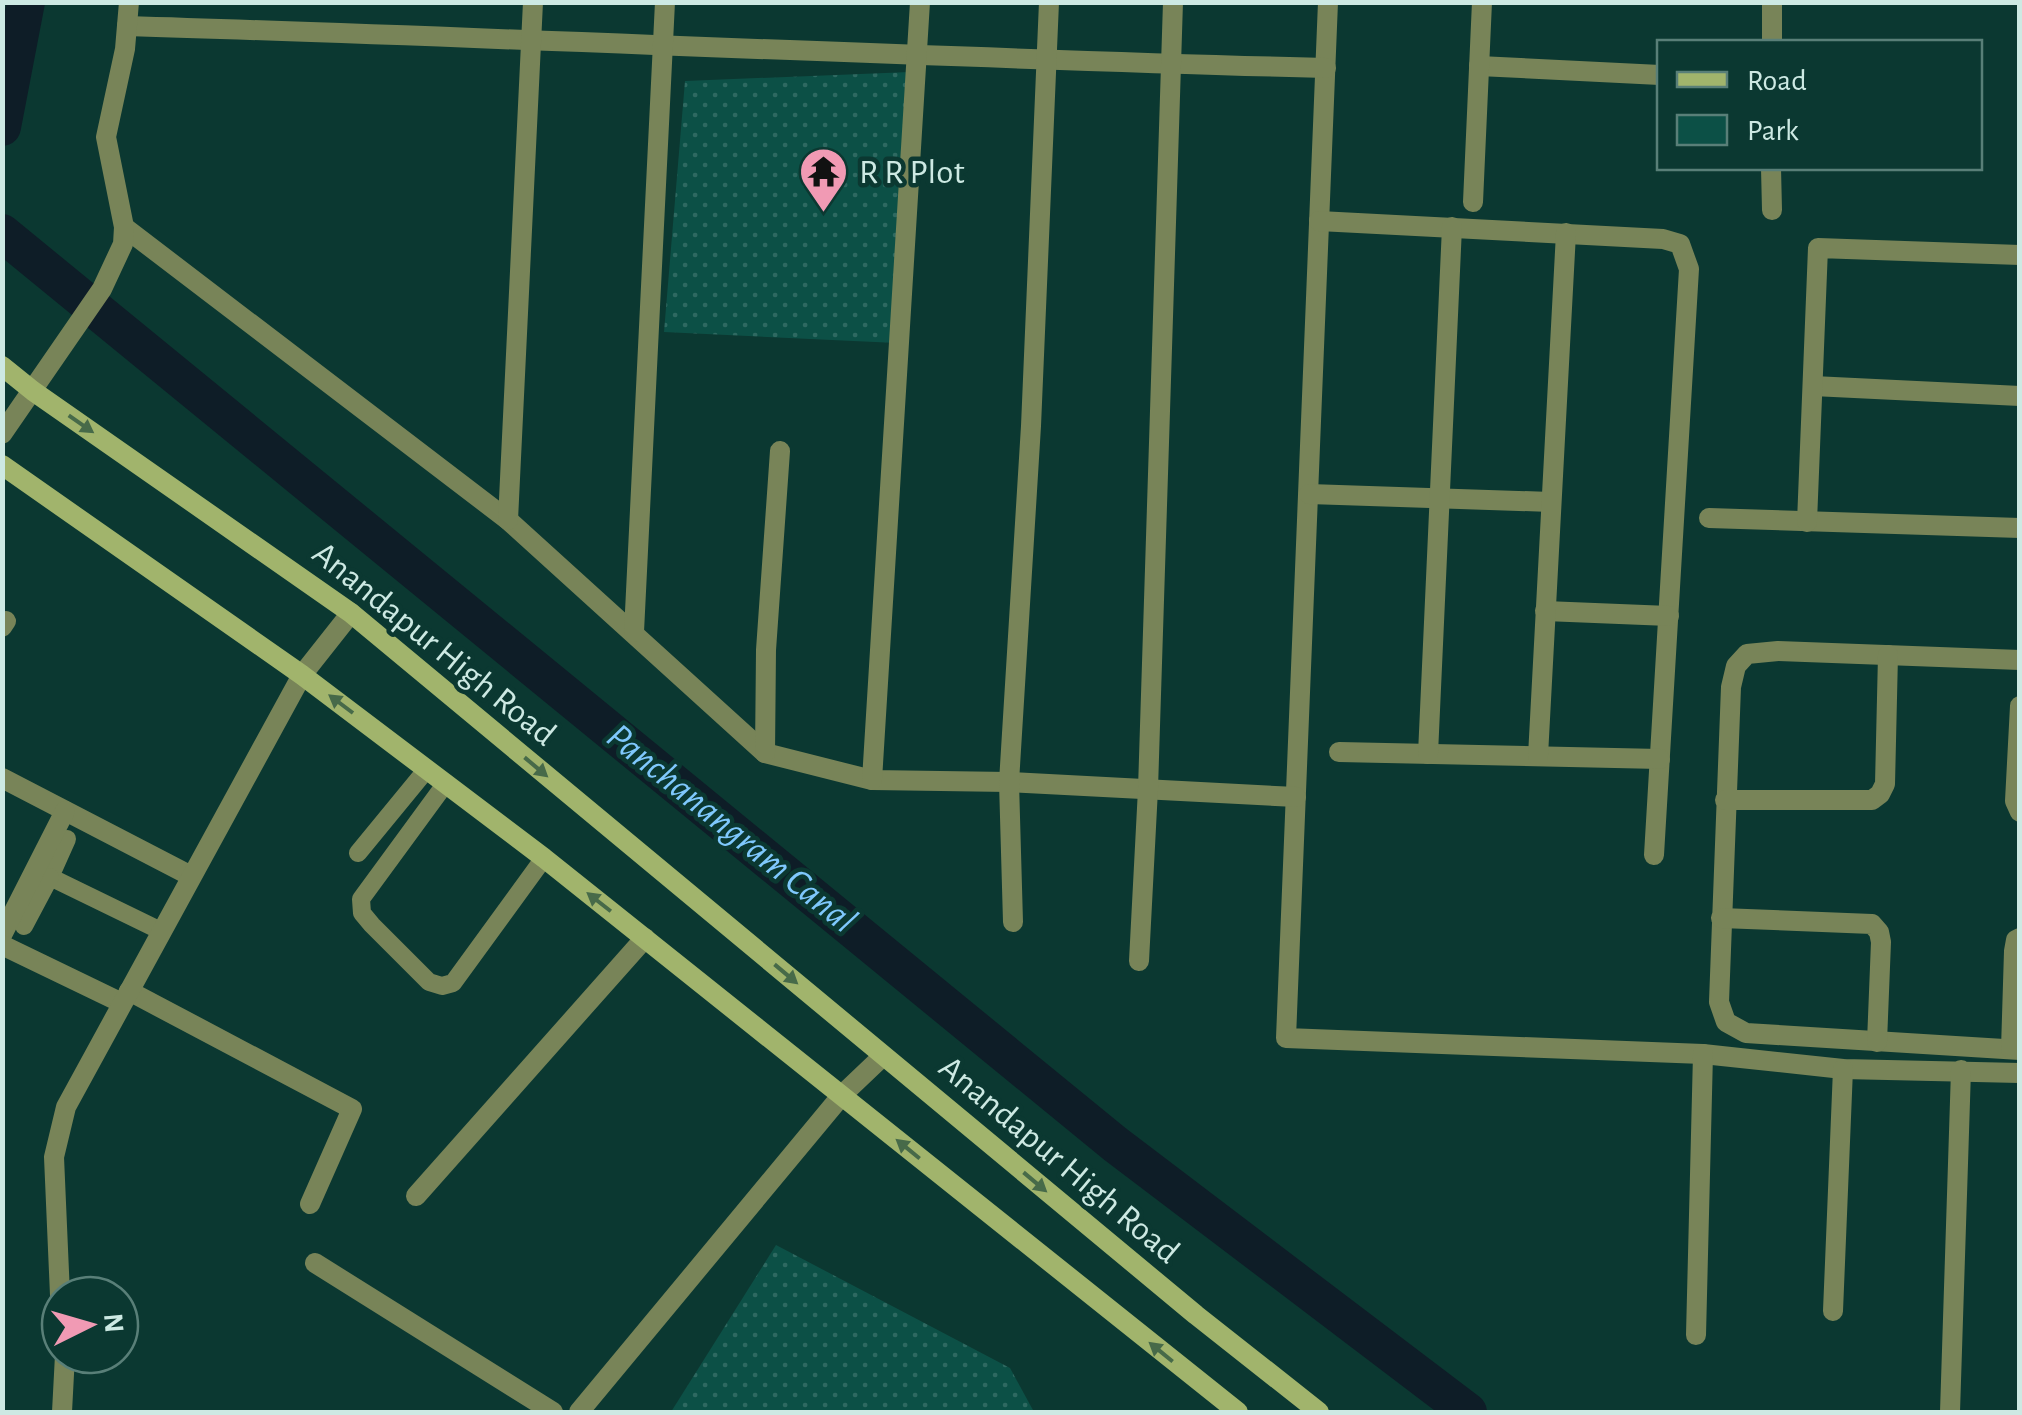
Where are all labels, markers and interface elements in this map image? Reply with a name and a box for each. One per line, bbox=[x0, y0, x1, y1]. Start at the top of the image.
legend bbox=[1657, 40, 1982, 170]
text: Road bbox=[1747, 66, 1807, 96]
text: Park bbox=[1747, 116, 1799, 146]
temple icon: R R Plot bbox=[798, 146, 850, 214]
place label: R R Plot bbox=[859, 155, 965, 190]
one-way arrow bbox=[67, 414, 94, 433]
street label: Anandapur High Road bbox=[306, 536, 562, 752]
one-way arrow bbox=[328, 695, 354, 715]
water label: Panchanangram Canal bbox=[599, 717, 863, 941]
one-way arrow bbox=[523, 755, 548, 777]
one-way arrow bbox=[587, 892, 612, 913]
one-way arrow bbox=[773, 963, 798, 985]
street label: Anandapur High Road bbox=[932, 1050, 1186, 1270]
one-way arrow bbox=[895, 1139, 920, 1160]
one-way arrow bbox=[1023, 1171, 1048, 1192]
north arrow bbox=[40, 1275, 140, 1375]
text: N bbox=[98, 1312, 128, 1334]
one-way arrow bbox=[1149, 1342, 1174, 1363]

